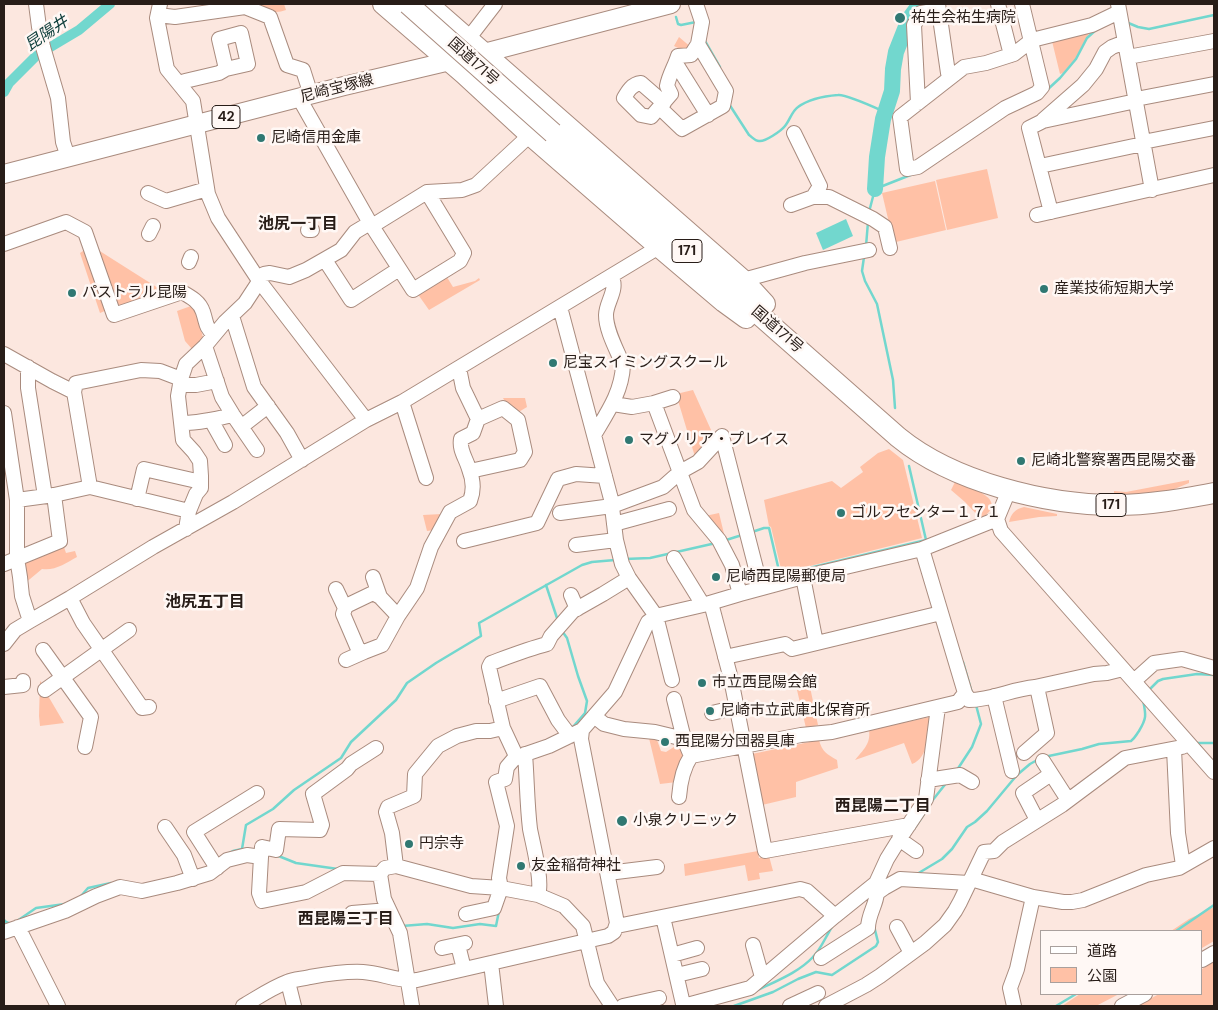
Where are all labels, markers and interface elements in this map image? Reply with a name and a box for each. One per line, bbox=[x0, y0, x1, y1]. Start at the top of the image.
place label: 祐生会祐生病院 bbox=[911, 9, 1016, 27]
marker: 祐生会祐生病院 bbox=[893, 11, 907, 25]
water label: 昆陽井 bbox=[22, 13, 72, 55]
street label: 国道171号 bbox=[444, 34, 502, 90]
street label: 尼崎宝塚線 bbox=[298, 71, 376, 107]
road number: 42 bbox=[212, 105, 240, 128]
place label: 尼崎信用金庫 bbox=[271, 129, 361, 147]
marker: 尼崎信用金庫 bbox=[255, 132, 267, 144]
district label: 池尻一丁目 bbox=[258, 215, 338, 235]
road number: 171 bbox=[672, 240, 702, 262]
place label: 産業技術短期大学 bbox=[1054, 280, 1174, 298]
marker: 産業技術短期大学 bbox=[1038, 283, 1050, 295]
place label: パストラル昆陽 bbox=[82, 284, 187, 302]
marker: パストラル昆陽 bbox=[66, 287, 78, 299]
street label: 国道171号 bbox=[748, 303, 806, 357]
place label: 尼宝スイミングスクール bbox=[563, 354, 728, 372]
marker: 尼宝スイミングスクール bbox=[547, 357, 559, 369]
place label: マグノリア・プレイス bbox=[639, 431, 789, 449]
marker: マグノリア・プレイス bbox=[623, 434, 635, 446]
place label: 尼崎北警察署西昆陽交番 bbox=[1031, 452, 1196, 470]
marker: 尼崎北警察署西昆陽交番 bbox=[1015, 455, 1027, 467]
road number: 171 bbox=[1096, 494, 1126, 516]
place label: ゴルフセンター１７１ bbox=[851, 504, 1001, 522]
marker: ゴルフセンター１７１ bbox=[835, 507, 847, 519]
place label: 尼崎西昆陽郵便局 bbox=[726, 568, 846, 586]
marker: 尼崎西昆陽郵便局 bbox=[710, 571, 722, 583]
district label: 池尻五丁目 bbox=[165, 593, 245, 613]
place label: 市立西昆陽会館 bbox=[712, 674, 817, 692]
marker: 市立西昆陽会館 bbox=[696, 677, 708, 689]
place label: 尼崎市立武庫北保育所 bbox=[720, 702, 870, 720]
marker: 尼崎市立武庫北保育所 bbox=[704, 705, 716, 717]
place label: 西昆陽分団器具庫 bbox=[675, 733, 795, 751]
marker: 西昆陽分団器具庫 bbox=[659, 736, 671, 748]
district label: 西昆陽二丁目 bbox=[835, 797, 931, 817]
place label: 小泉クリニック bbox=[633, 812, 738, 830]
marker: 小泉クリニック bbox=[615, 814, 629, 828]
place label: 円宗寺 bbox=[419, 835, 464, 853]
marker: 円宗寺 bbox=[403, 838, 415, 850]
place label: 友金稲荷神社 bbox=[531, 857, 621, 875]
marker: 友金稲荷神社 bbox=[515, 860, 527, 872]
district label: 西昆陽三丁目 bbox=[298, 910, 394, 930]
legend bbox=[1040, 930, 1203, 995]
text: 道路 bbox=[1087, 941, 1117, 961]
text: 公園 bbox=[1087, 966, 1117, 986]

